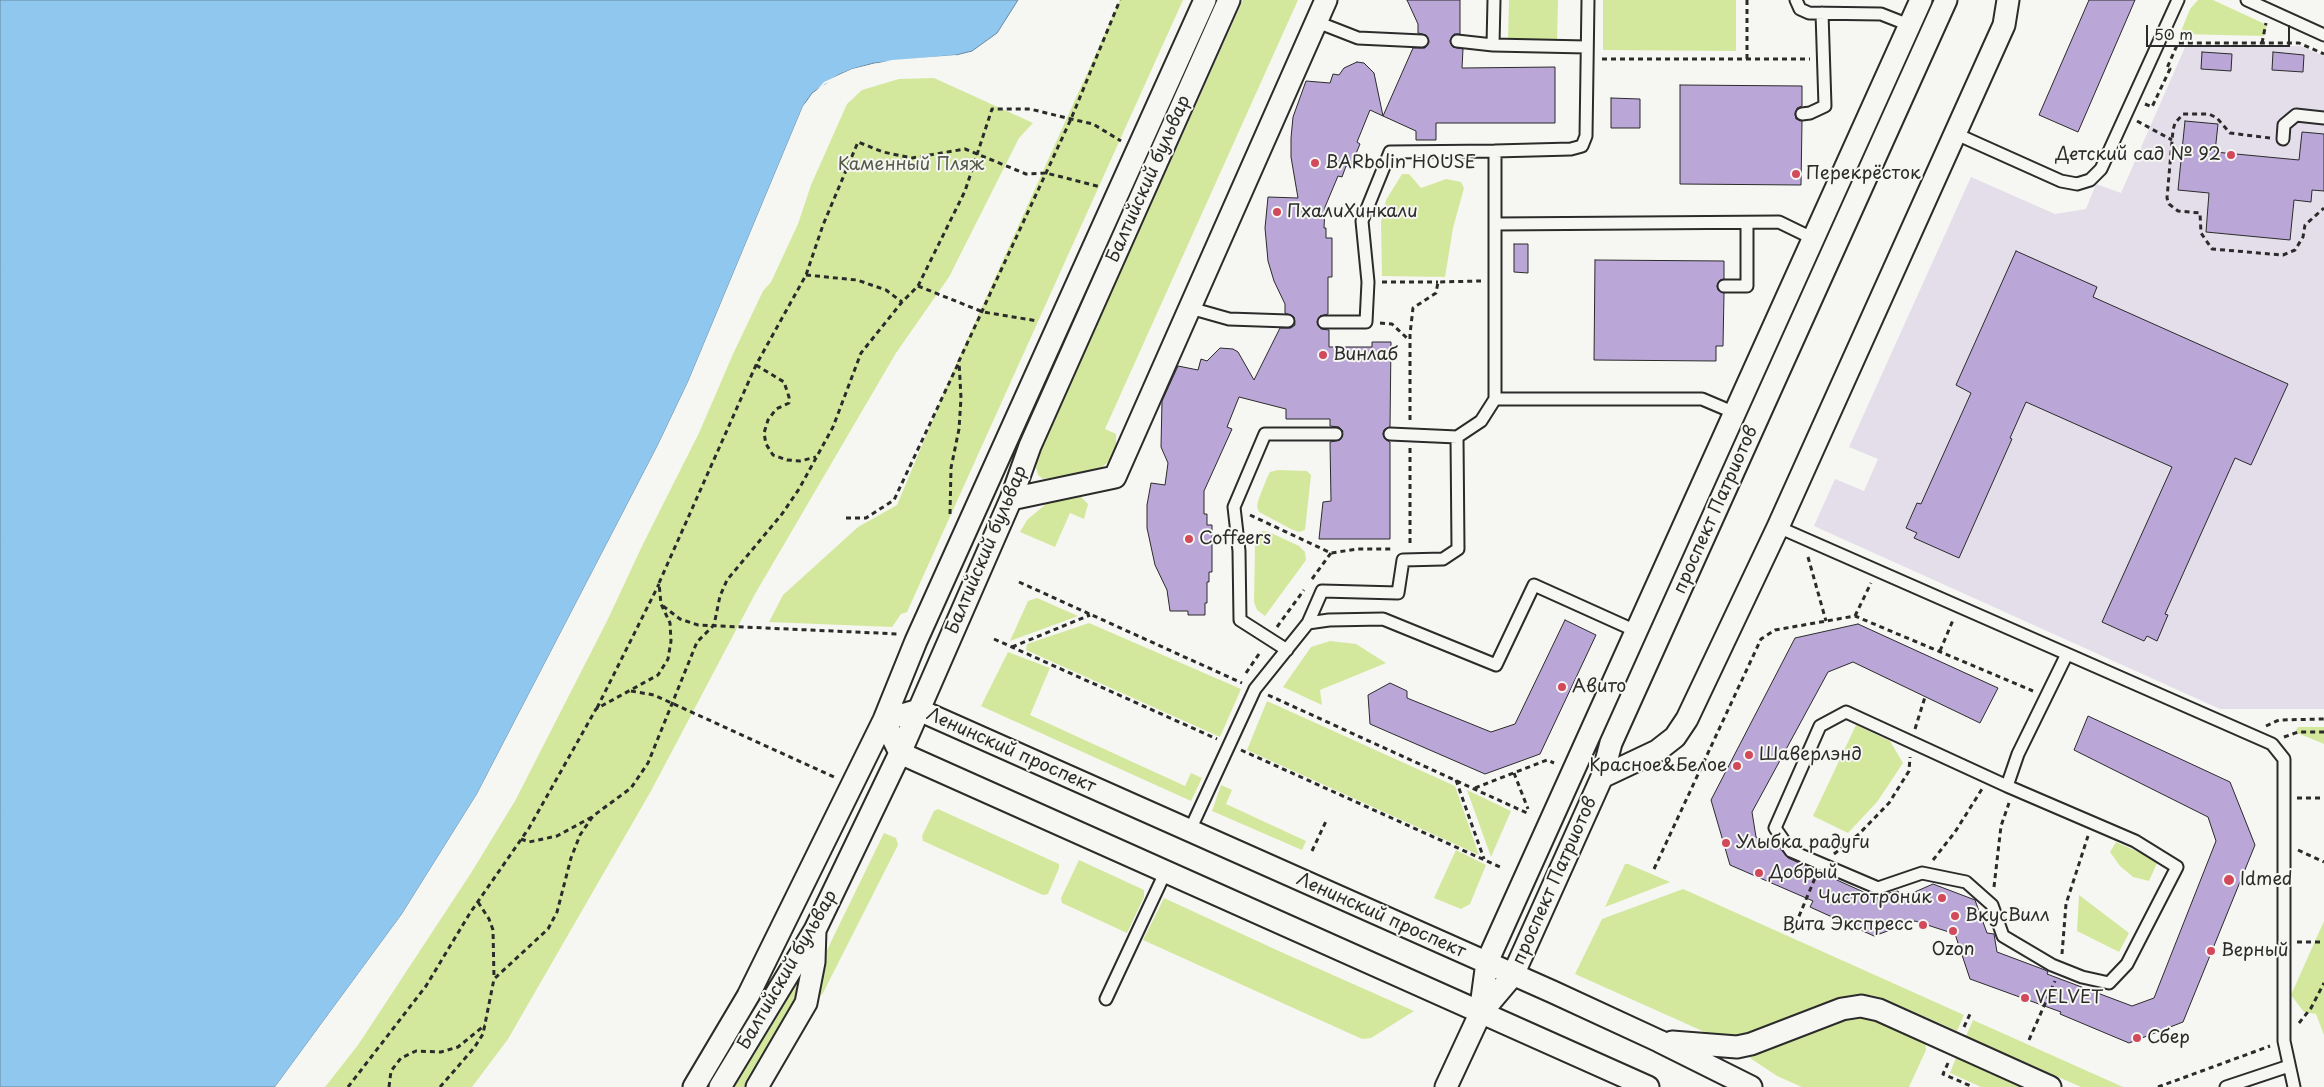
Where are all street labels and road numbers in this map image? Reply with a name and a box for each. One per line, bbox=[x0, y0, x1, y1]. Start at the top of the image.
street label: Балтийский бульвар bbox=[1102, 92, 1196, 266]
street label: проспект Патриотов bbox=[1669, 423, 1763, 597]
street label: Балтийский бульвар bbox=[942, 463, 1032, 637]
street label: Ленинский проспект bbox=[923, 704, 1099, 798]
street label: проспект Патриотов bbox=[1508, 794, 1602, 968]
street label: Ленинский проспект bbox=[1293, 869, 1469, 963]
street label: Балтийский бульвар bbox=[734, 886, 842, 1054]

